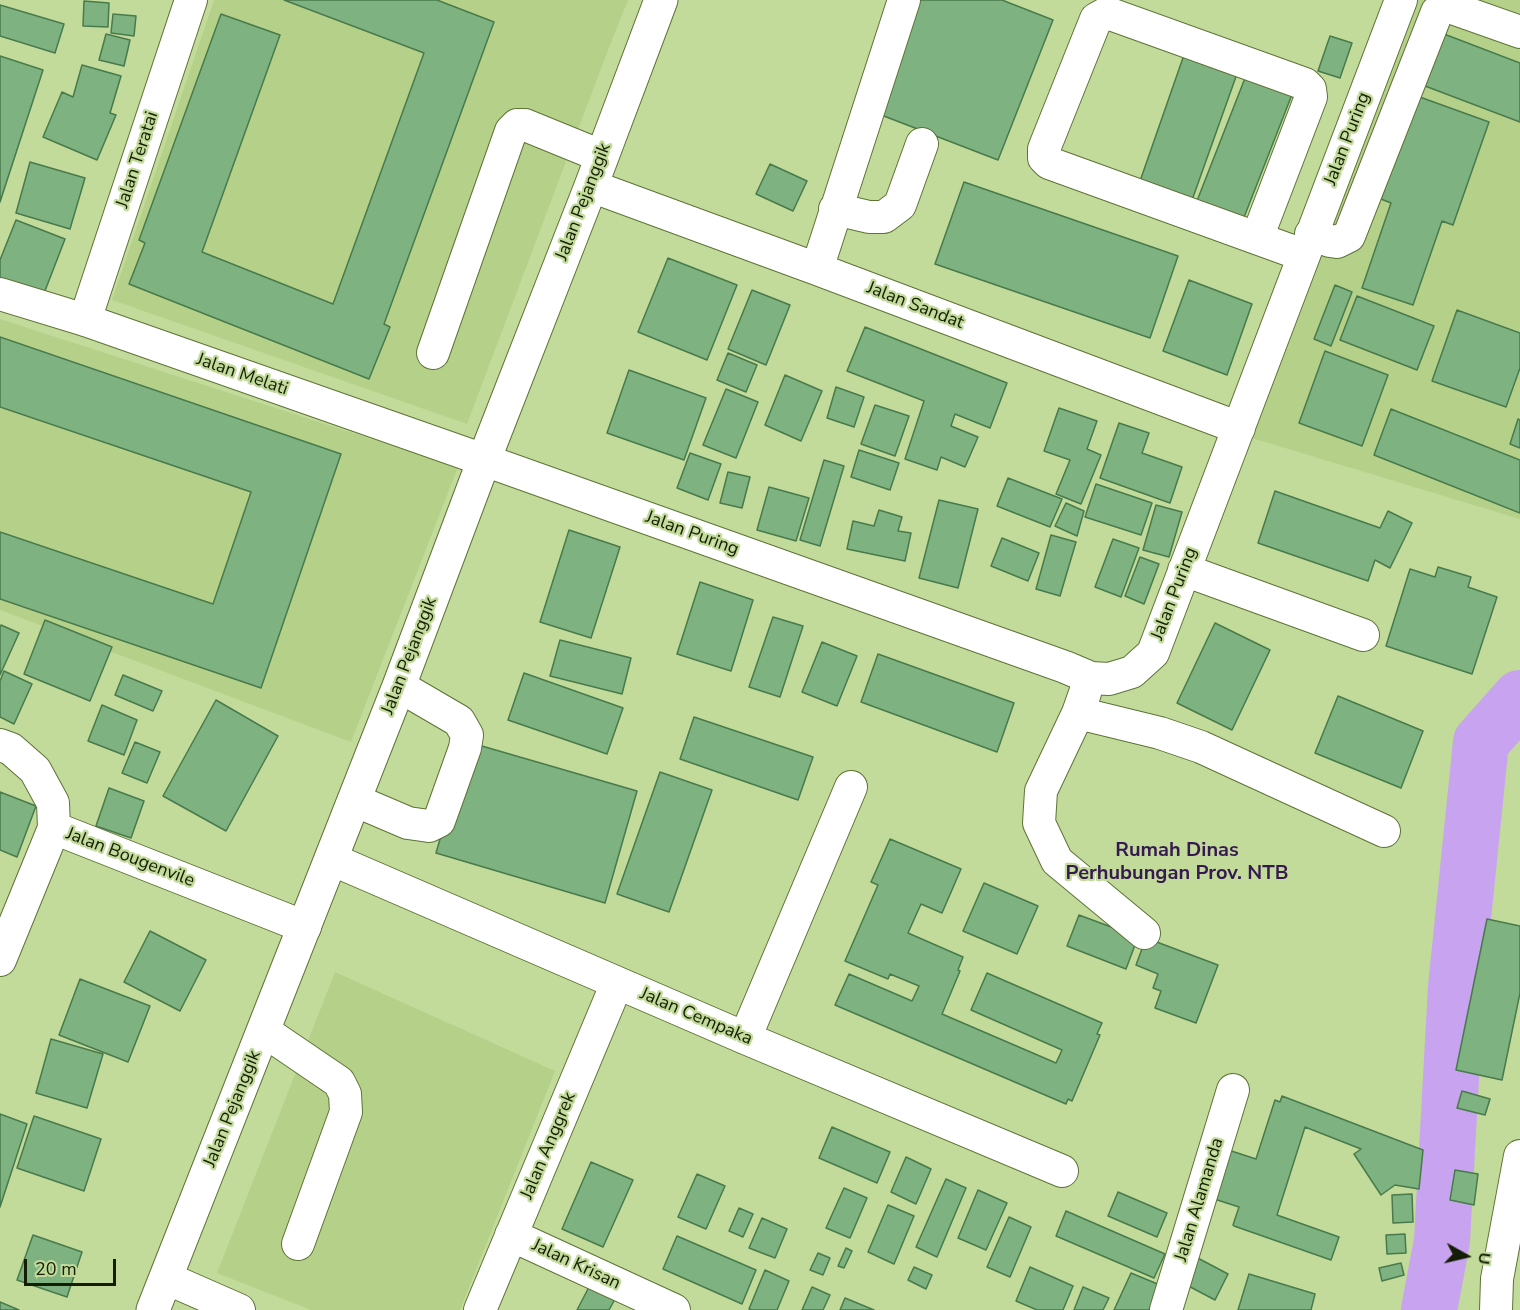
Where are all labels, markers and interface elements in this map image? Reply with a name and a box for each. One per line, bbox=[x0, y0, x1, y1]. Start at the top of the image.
street label: Jalan Puring bbox=[1320, 89, 1376, 189]
street label: Jalan Teratai bbox=[112, 109, 164, 211]
street label: Jalan Pejanggik bbox=[552, 140, 616, 264]
street label: Jalan Sandat bbox=[863, 278, 967, 334]
street label: Jalan Melati bbox=[193, 349, 291, 401]
street label: Jalan Puring bbox=[642, 507, 742, 561]
street label: Jalan Puring bbox=[1147, 544, 1203, 644]
street label: Jalan Pejanggik bbox=[378, 594, 442, 718]
street label: Jalan Bougenvile bbox=[63, 824, 197, 892]
district label: Rumah Dinas Perhubungan Prov. NTB bbox=[1066, 839, 1288, 886]
street label: Jalan Cempaka bbox=[637, 984, 755, 1050]
street label: Jalan Pejanggik bbox=[200, 1047, 266, 1171]
street label: Jalan Anggrek bbox=[517, 1089, 581, 1203]
street label: Jalan Alamanda bbox=[1171, 1136, 1229, 1264]
north arrow bbox=[1436, 1226, 1496, 1286]
street label: Jalan Krisan bbox=[528, 1235, 624, 1295]
scale bar bbox=[27, 1247, 118, 1285]
text: U bbox=[1472, 1251, 1496, 1266]
text: 20 m bbox=[35, 1257, 77, 1281]

